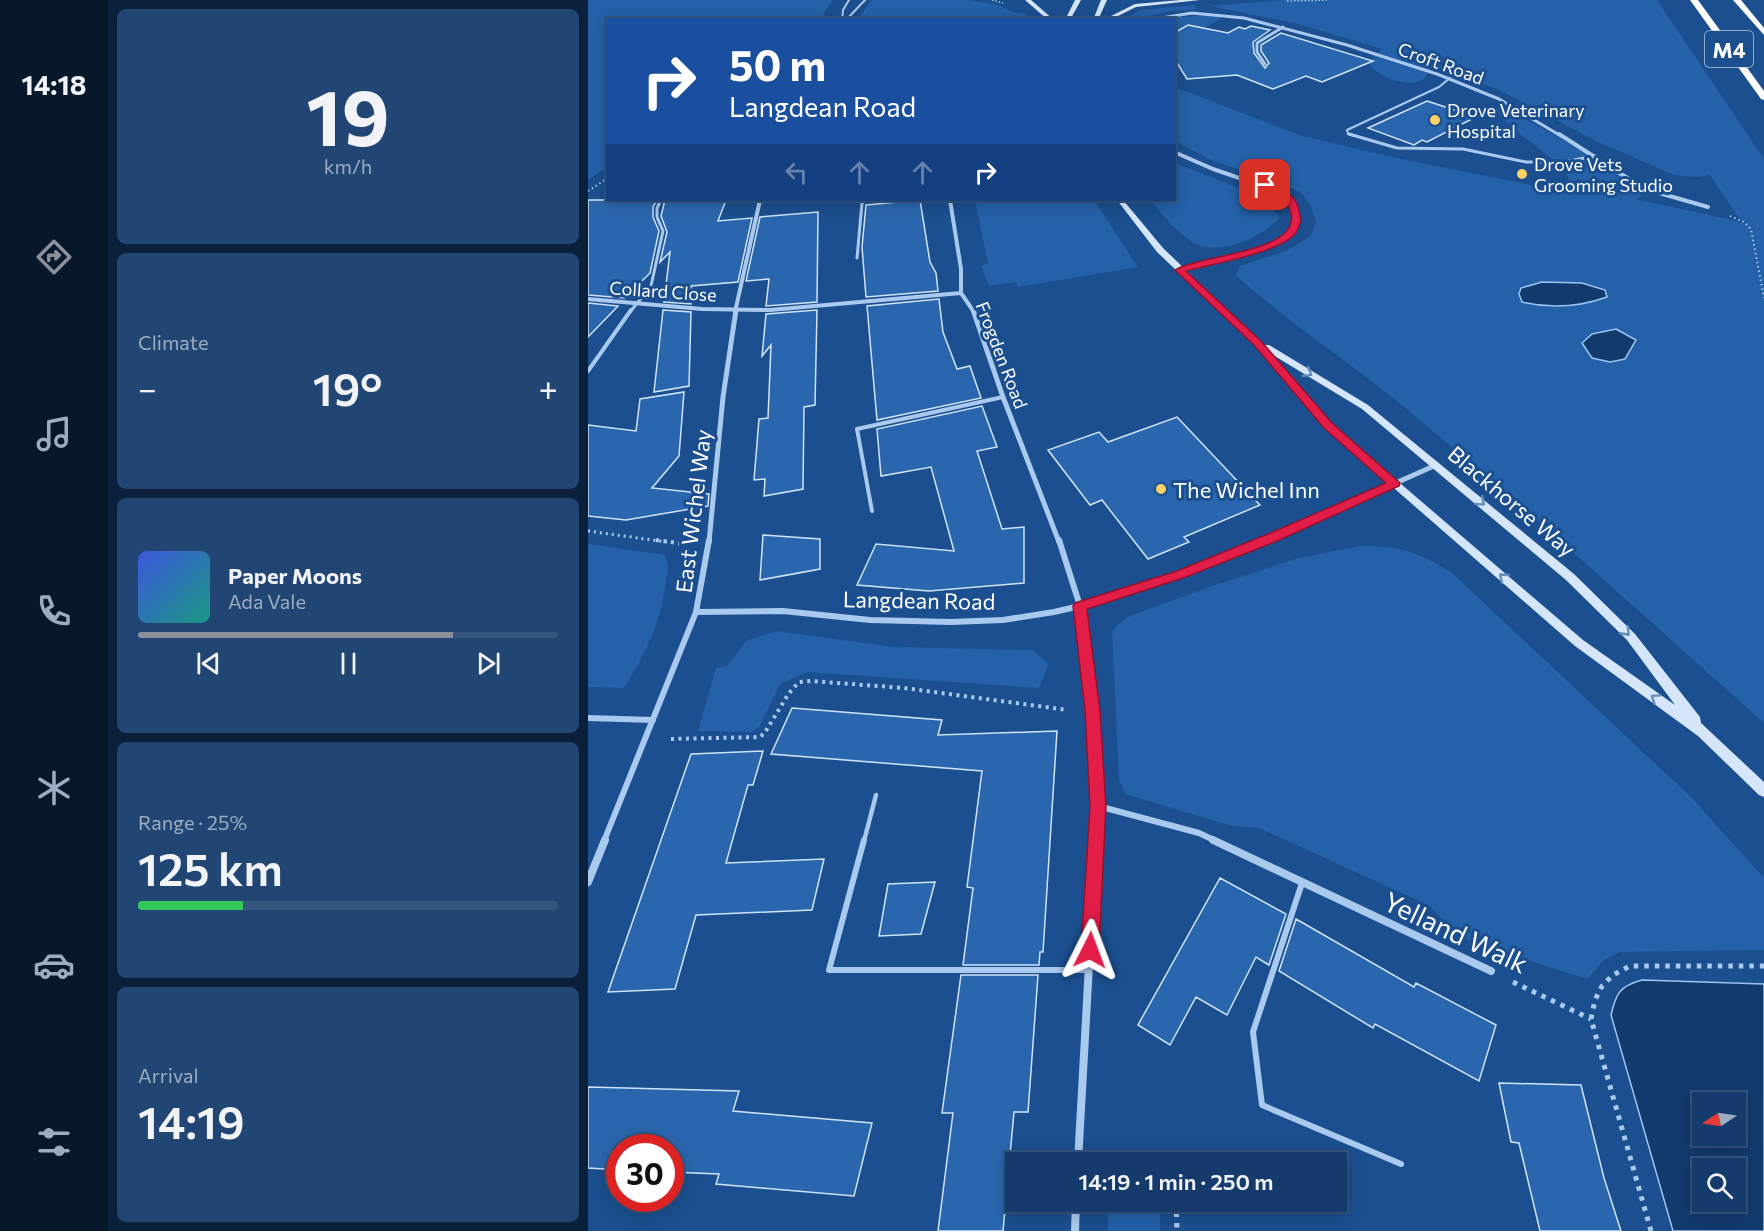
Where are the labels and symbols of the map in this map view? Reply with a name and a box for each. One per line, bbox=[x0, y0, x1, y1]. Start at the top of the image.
road number: M4 bbox=[1705, 31, 1753, 67]
street label: Croft Road bbox=[1395, 37, 1487, 89]
place label: Drove Veterinary Hospital bbox=[1447, 99, 1585, 142]
marker: Drove Veterinary Hospital bbox=[1428, 113, 1442, 127]
place label: Drove Vets Grooming Studio bbox=[1534, 153, 1673, 196]
pin bbox=[1239, 159, 1290, 210]
marker: Drove Vets Grooming Studio bbox=[1515, 167, 1529, 181]
street label: Collard Close bbox=[609, 276, 717, 306]
street label: Frogden Road bbox=[971, 298, 1033, 412]
one-way arrow bbox=[1302, 365, 1312, 377]
street label: East Wichel Way bbox=[670, 428, 716, 594]
street label: Blackhorse Way bbox=[1443, 440, 1581, 562]
place label: The Wichel Inn bbox=[1173, 476, 1320, 503]
marker: The Wichel Inn bbox=[1154, 482, 1168, 496]
one-way arrow bbox=[1474, 495, 1485, 506]
one-way arrow bbox=[1499, 573, 1509, 584]
street label: Langdean Road bbox=[843, 585, 995, 615]
one-way arrow bbox=[1619, 625, 1630, 636]
one-way arrow bbox=[1651, 694, 1662, 705]
street label: Yelland Walk bbox=[1379, 884, 1534, 980]
position arrow bbox=[1058, 918, 1122, 982]
north arrow bbox=[1692, 1092, 1746, 1146]
speed limit sign: 30 bbox=[606, 1134, 684, 1212]

